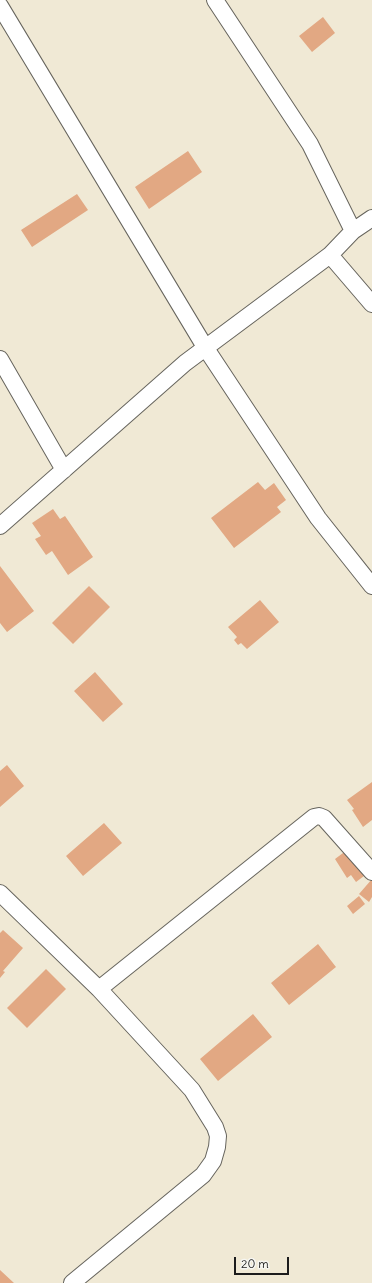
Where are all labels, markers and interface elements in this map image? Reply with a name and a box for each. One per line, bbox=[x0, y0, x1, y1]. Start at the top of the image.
scale bar bbox=[236, 1249, 291, 1275]
text: 20 m bbox=[241, 1256, 269, 1271]

